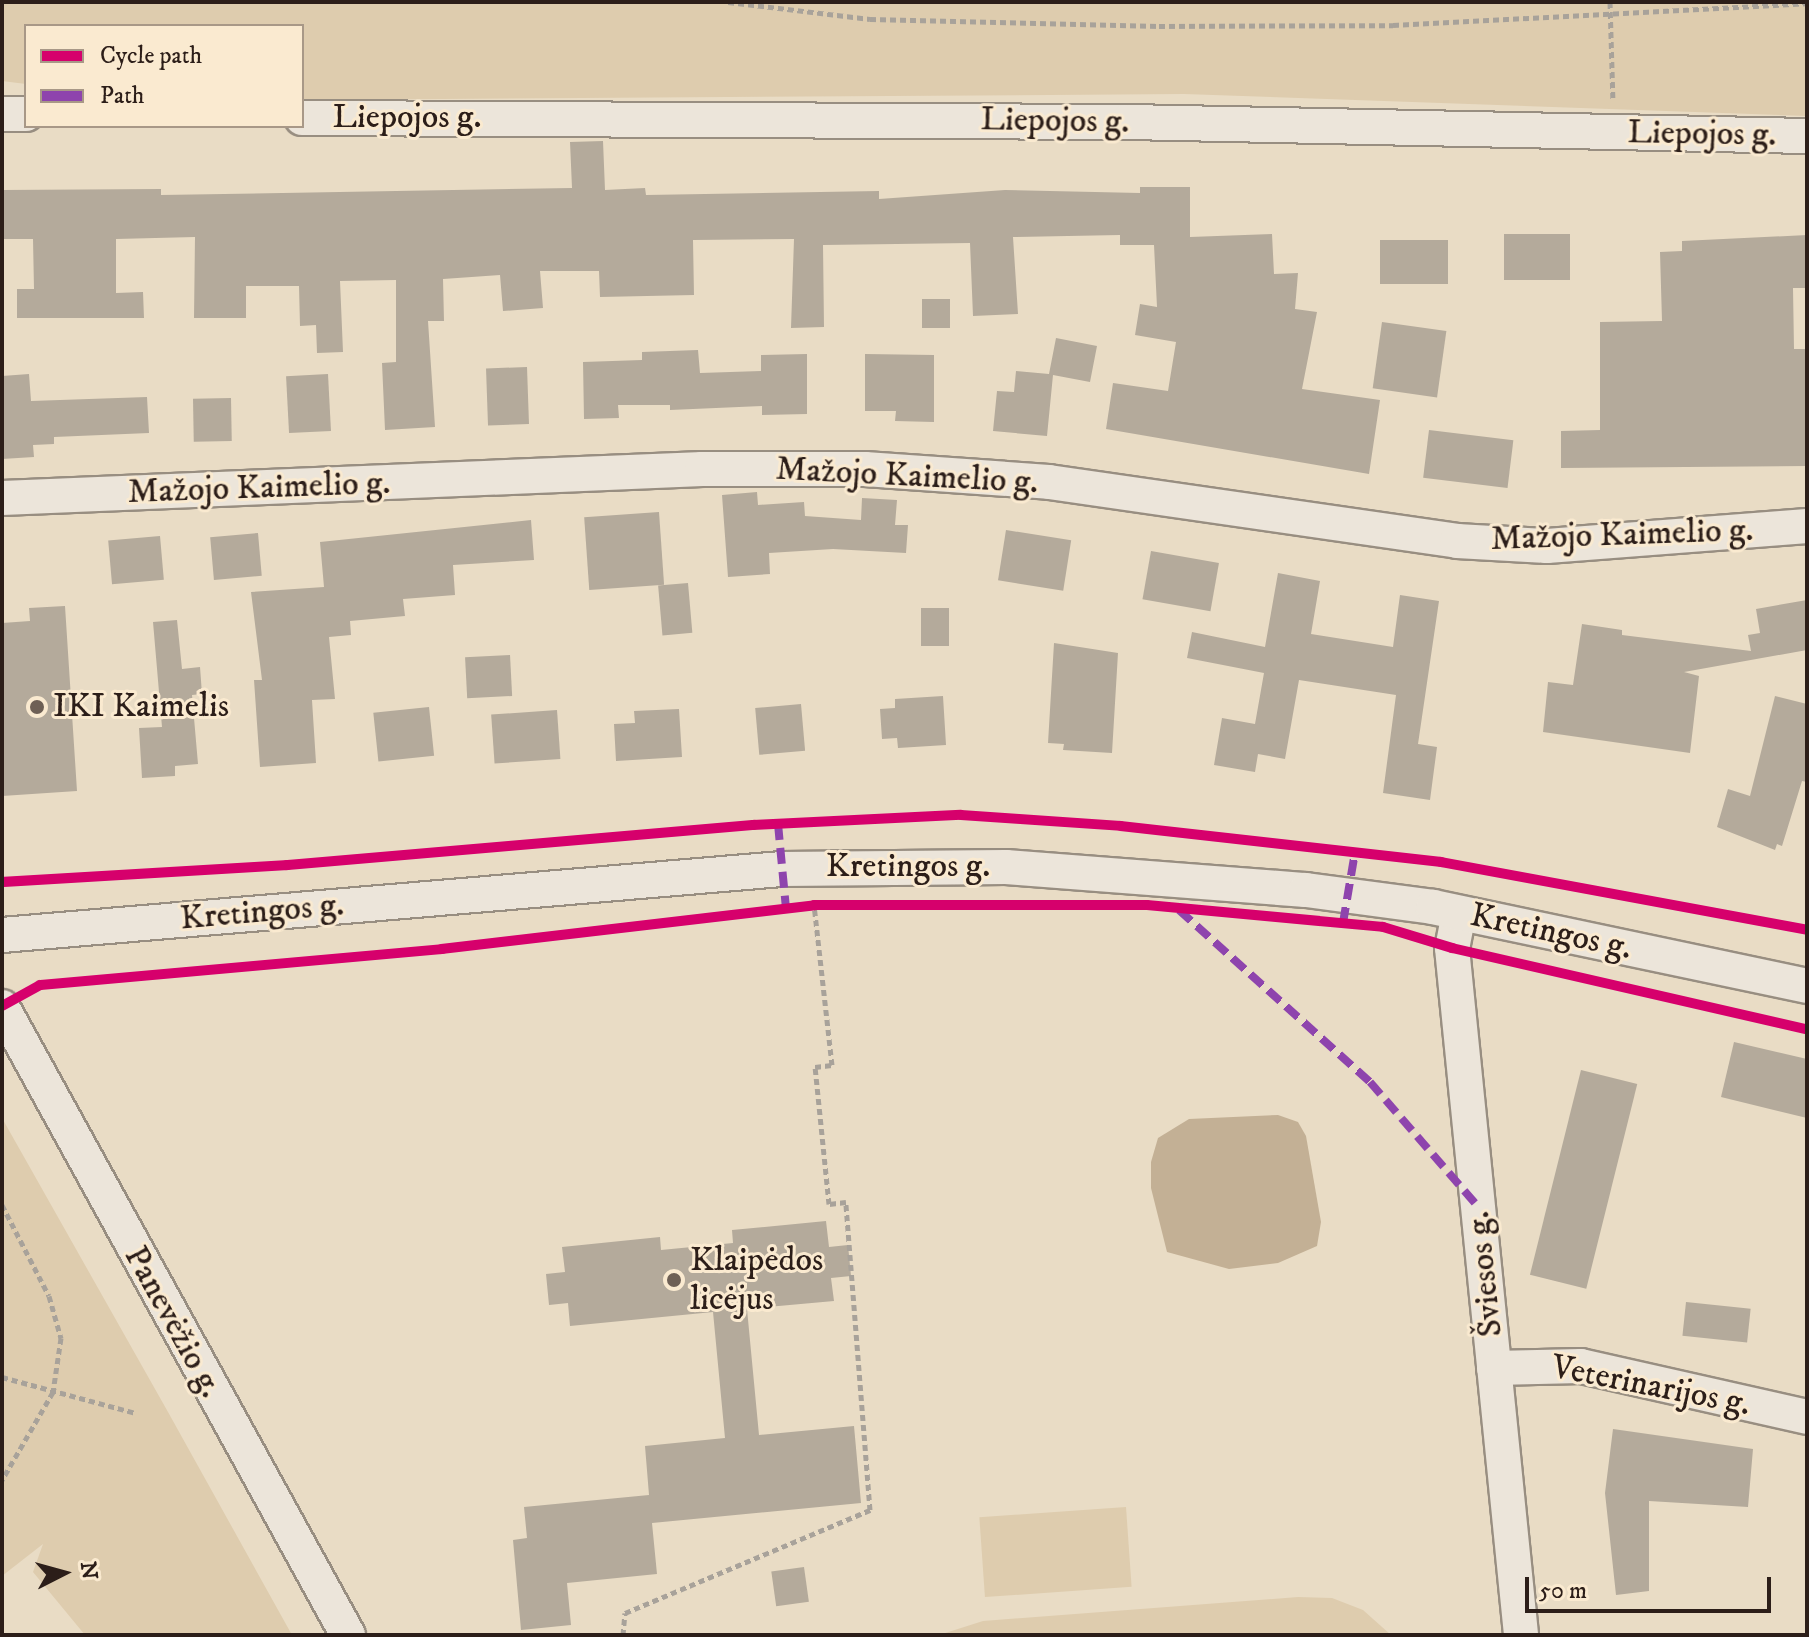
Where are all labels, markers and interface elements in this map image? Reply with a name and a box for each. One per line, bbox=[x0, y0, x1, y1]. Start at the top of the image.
legend bbox=[24, 24, 304, 128]
text: Cycle path bbox=[100, 41, 202, 71]
text: Path bbox=[100, 81, 144, 111]
street label: Liepojos g. bbox=[333, 98, 481, 138]
street label: Liepojos g. bbox=[980, 99, 1130, 143]
street label: Liepojos g. bbox=[1627, 112, 1777, 156]
street label: Mažojo Kaimelio g. bbox=[775, 449, 1039, 503]
street label: Mažojo Kaimelio g. bbox=[127, 463, 391, 513]
street label: Mažojo Kaimelio g. bbox=[1490, 510, 1754, 560]
place label: IKI Kaimelis bbox=[53, 687, 229, 727]
marker: IKI Kaimelis bbox=[28, 698, 46, 716]
street label: Kretingos g. bbox=[826, 847, 990, 887]
street label: Kretingos g. bbox=[178, 885, 346, 939]
street label: Kretingos g. bbox=[1466, 895, 1636, 969]
street label: Šviesos g. bbox=[1458, 1209, 1512, 1339]
street label: Panevėžio g. bbox=[115, 1239, 231, 1405]
place label: Klaipėdos licėjus bbox=[690, 1240, 823, 1320]
marker: Klaipėdos licėjus bbox=[665, 1271, 683, 1289]
street label: Veterinarijos g. bbox=[1548, 1347, 1754, 1425]
north arrow bbox=[24, 1533, 104, 1613]
text: N bbox=[74, 1560, 103, 1581]
scale bar bbox=[1529, 1561, 1775, 1611]
text: 50 m bbox=[1539, 1576, 1587, 1606]

